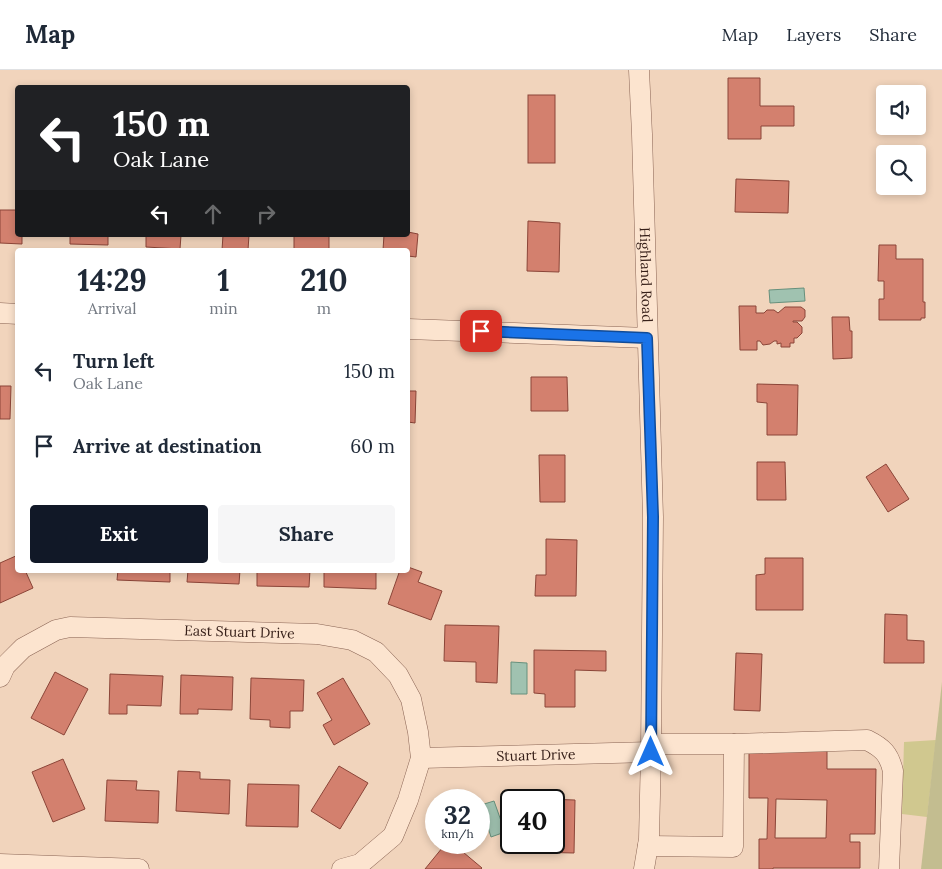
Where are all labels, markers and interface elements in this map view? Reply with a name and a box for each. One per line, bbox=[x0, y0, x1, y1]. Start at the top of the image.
text: Map bbox=[25, 19, 75, 50]
text: Map bbox=[722, 23, 758, 46]
text: Layers bbox=[786, 23, 841, 46]
text: Share bbox=[869, 23, 917, 46]
map controls bbox=[876, 85, 926, 195]
button: sound bbox=[876, 85, 926, 135]
text: 150 m bbox=[113, 101, 210, 146]
icon: left bbox=[30, 105, 95, 170]
text: Oak Lane bbox=[113, 145, 209, 173]
button: search bbox=[876, 145, 926, 195]
icon: left bbox=[146, 200, 174, 228]
icon: ahead bbox=[199, 200, 227, 228]
icon: right bbox=[252, 200, 280, 228]
street label: Highland Road bbox=[636, 227, 656, 323]
text: 14:29 bbox=[77, 261, 147, 299]
text: 1 bbox=[217, 261, 230, 299]
text: 210 bbox=[300, 261, 348, 299]
text: Arrival bbox=[88, 298, 137, 318]
text: min bbox=[209, 298, 238, 318]
text: m bbox=[317, 298, 331, 318]
pin bbox=[460, 310, 502, 352]
icon: arrive bbox=[467, 317, 495, 345]
text: Turn left bbox=[73, 349, 154, 373]
icon: left bbox=[30, 357, 58, 385]
text: 150 m bbox=[344, 359, 395, 383]
text: Oak Lane bbox=[73, 373, 143, 393]
icon: arrive bbox=[30, 432, 58, 460]
text: Arrive at destination bbox=[73, 434, 262, 458]
text: 60 m bbox=[350, 434, 395, 458]
button: Exit bbox=[30, 505, 208, 563]
button: Share bbox=[218, 505, 395, 563]
street label: East Stuart Drive bbox=[184, 621, 296, 642]
position arrow bbox=[624, 725, 676, 777]
street label: Stuart Drive bbox=[496, 745, 576, 765]
speed limit sign: 40 bbox=[500, 789, 565, 854]
text: 32 bbox=[444, 799, 471, 831]
text: km/h bbox=[441, 826, 474, 841]

